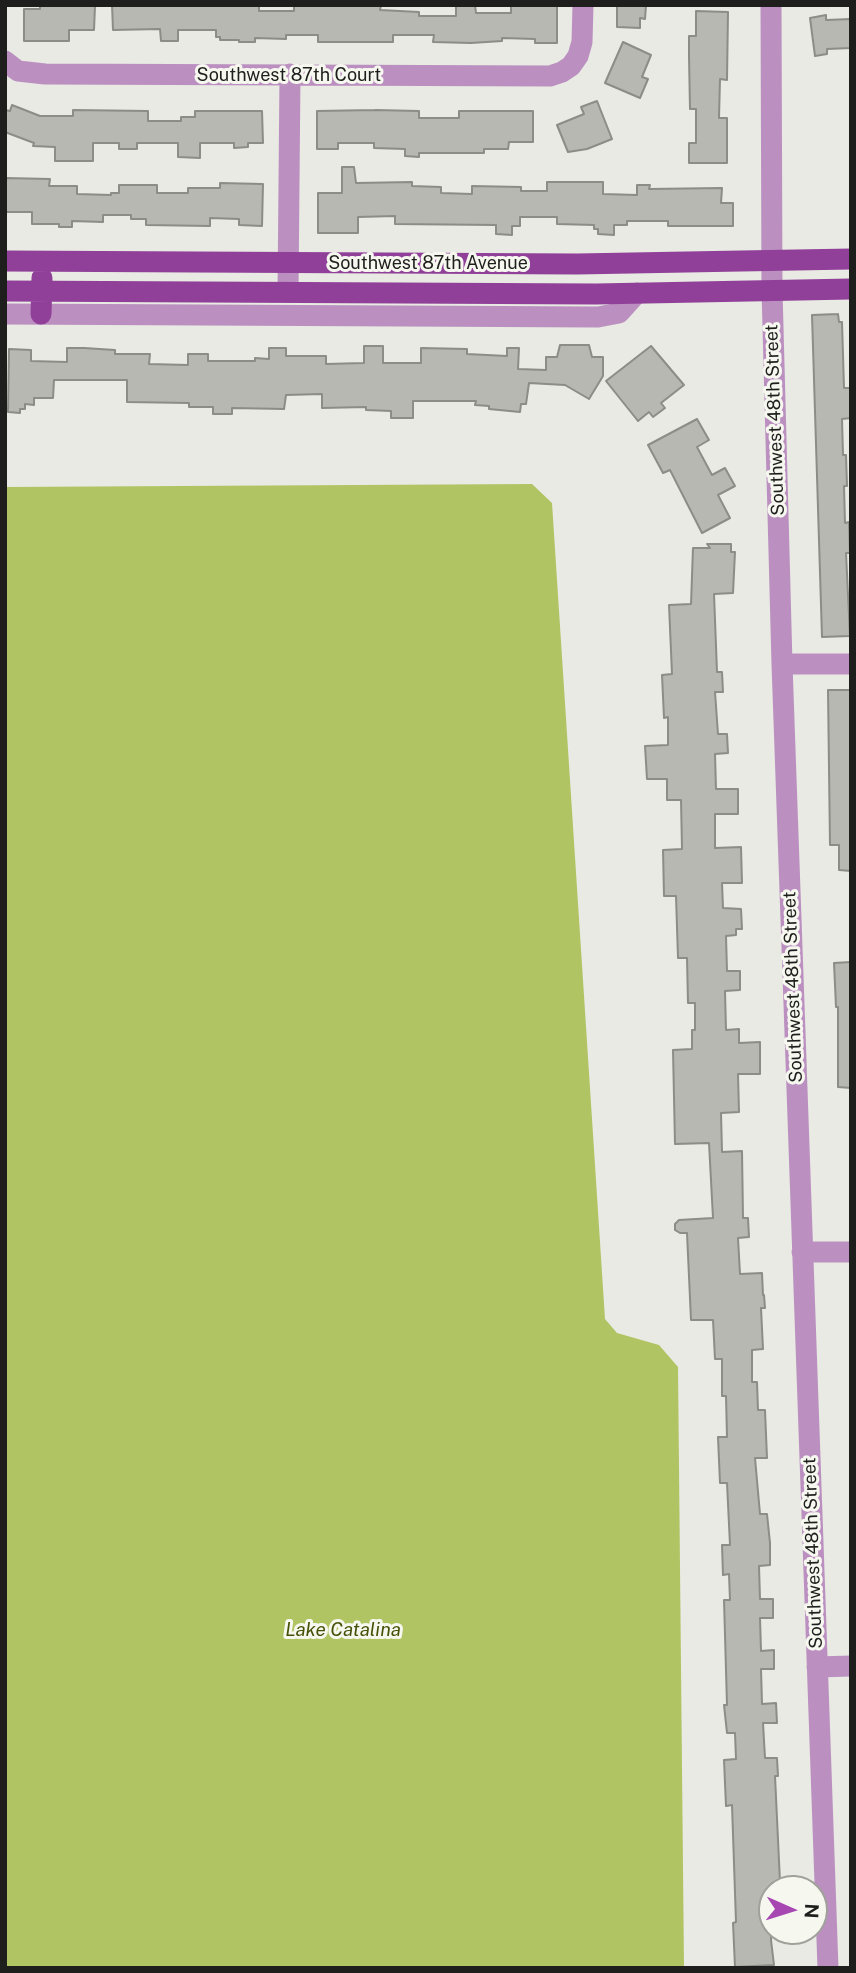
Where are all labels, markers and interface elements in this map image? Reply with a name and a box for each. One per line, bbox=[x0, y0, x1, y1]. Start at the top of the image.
street label: Southwest 87th Court bbox=[197, 64, 381, 86]
street label: Southwest 87th Avenue bbox=[328, 252, 528, 274]
street label: Southwest 48th Street bbox=[761, 324, 789, 516]
street label: Southwest 48th Street bbox=[779, 891, 807, 1083]
street label: Southwest 48th Street bbox=[799, 1457, 827, 1649]
water label: Lake Catalina bbox=[285, 1619, 401, 1641]
north arrow bbox=[758, 1875, 828, 1945]
text: N bbox=[801, 1903, 823, 1919]

